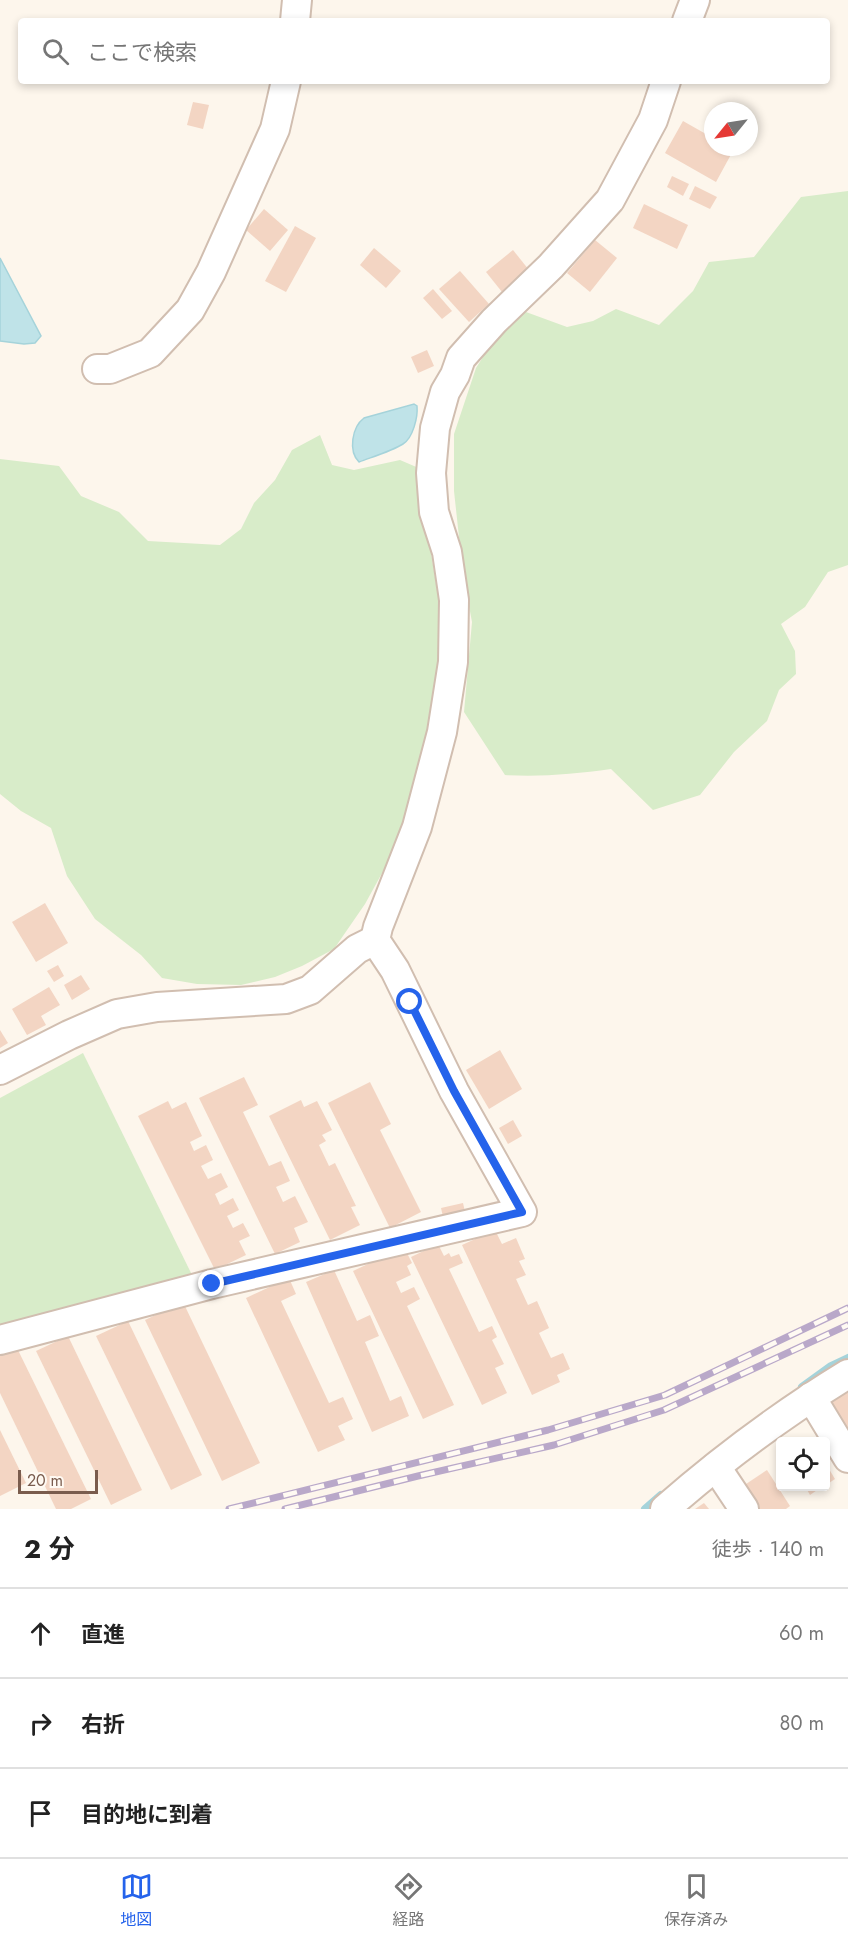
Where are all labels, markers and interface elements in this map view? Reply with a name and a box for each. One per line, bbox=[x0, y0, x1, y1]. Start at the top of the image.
search box bbox=[18, 18, 830, 84]
icon: search bbox=[39, 35, 72, 68]
text: ここで検索 bbox=[87, 36, 197, 68]
north arrow bbox=[704, 102, 758, 156]
route start bbox=[396, 988, 422, 1014]
route end bbox=[198, 1270, 224, 1296]
map controls bbox=[776, 1437, 830, 1491]
button: locate bbox=[776, 1437, 830, 1491]
scale bar bbox=[18, 1467, 98, 1494]
text: 20 m bbox=[27, 1469, 63, 1492]
text: 2 分 bbox=[24, 1530, 75, 1568]
text: 徒歩 · 140 m bbox=[712, 1535, 824, 1564]
icon: ahead bbox=[24, 1617, 57, 1650]
text: 直進 bbox=[81, 1618, 125, 1650]
text: 60 m bbox=[779, 1619, 824, 1648]
icon: right bbox=[24, 1707, 57, 1740]
text: 右折 bbox=[81, 1708, 125, 1740]
text: 80 m bbox=[779, 1709, 824, 1738]
icon: arrive bbox=[24, 1797, 57, 1830]
text: 目的地に到着 bbox=[81, 1798, 213, 1830]
tab: 地図 bbox=[120, 1870, 153, 1931]
tab: 経路 bbox=[392, 1870, 425, 1931]
tab: 保存済み bbox=[664, 1870, 728, 1931]

